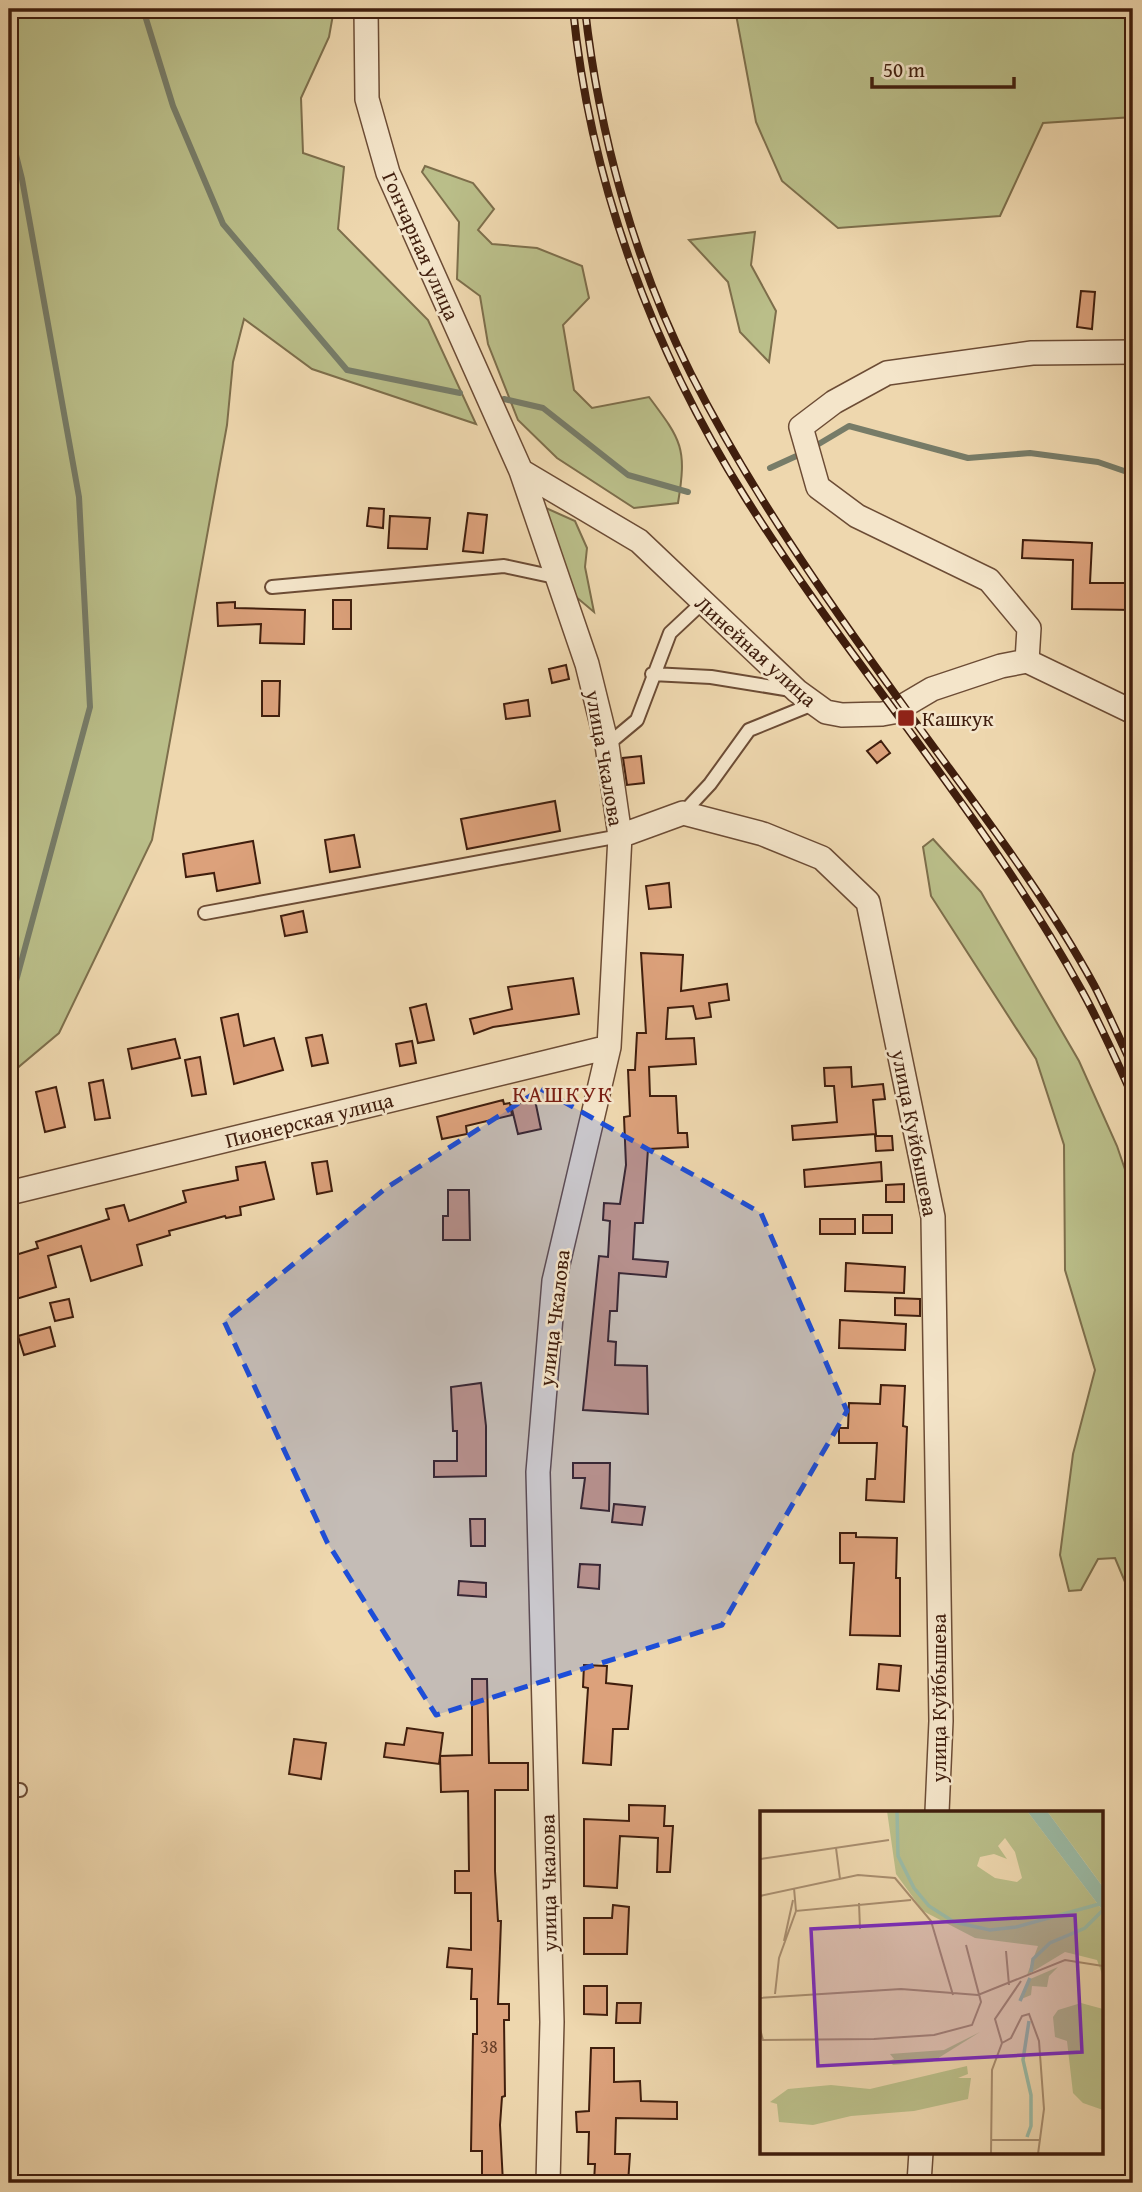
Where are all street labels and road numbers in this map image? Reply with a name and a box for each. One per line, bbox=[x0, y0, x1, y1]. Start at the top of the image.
street label: Гончарная улица bbox=[374, 167, 468, 325]
street label: Линейная улица bbox=[688, 588, 824, 714]
street label: улица Чкалова bbox=[578, 687, 632, 828]
street label: улица Куйбышева bbox=[883, 1046, 946, 1219]
street label: Пионерская улица bbox=[222, 1084, 396, 1156]
street label: улица Чкалова bbox=[530, 1248, 578, 1389]
street label: улица Куйбышева bbox=[923, 1614, 954, 1783]
street label: улица Чкалова bbox=[531, 1814, 565, 1953]

